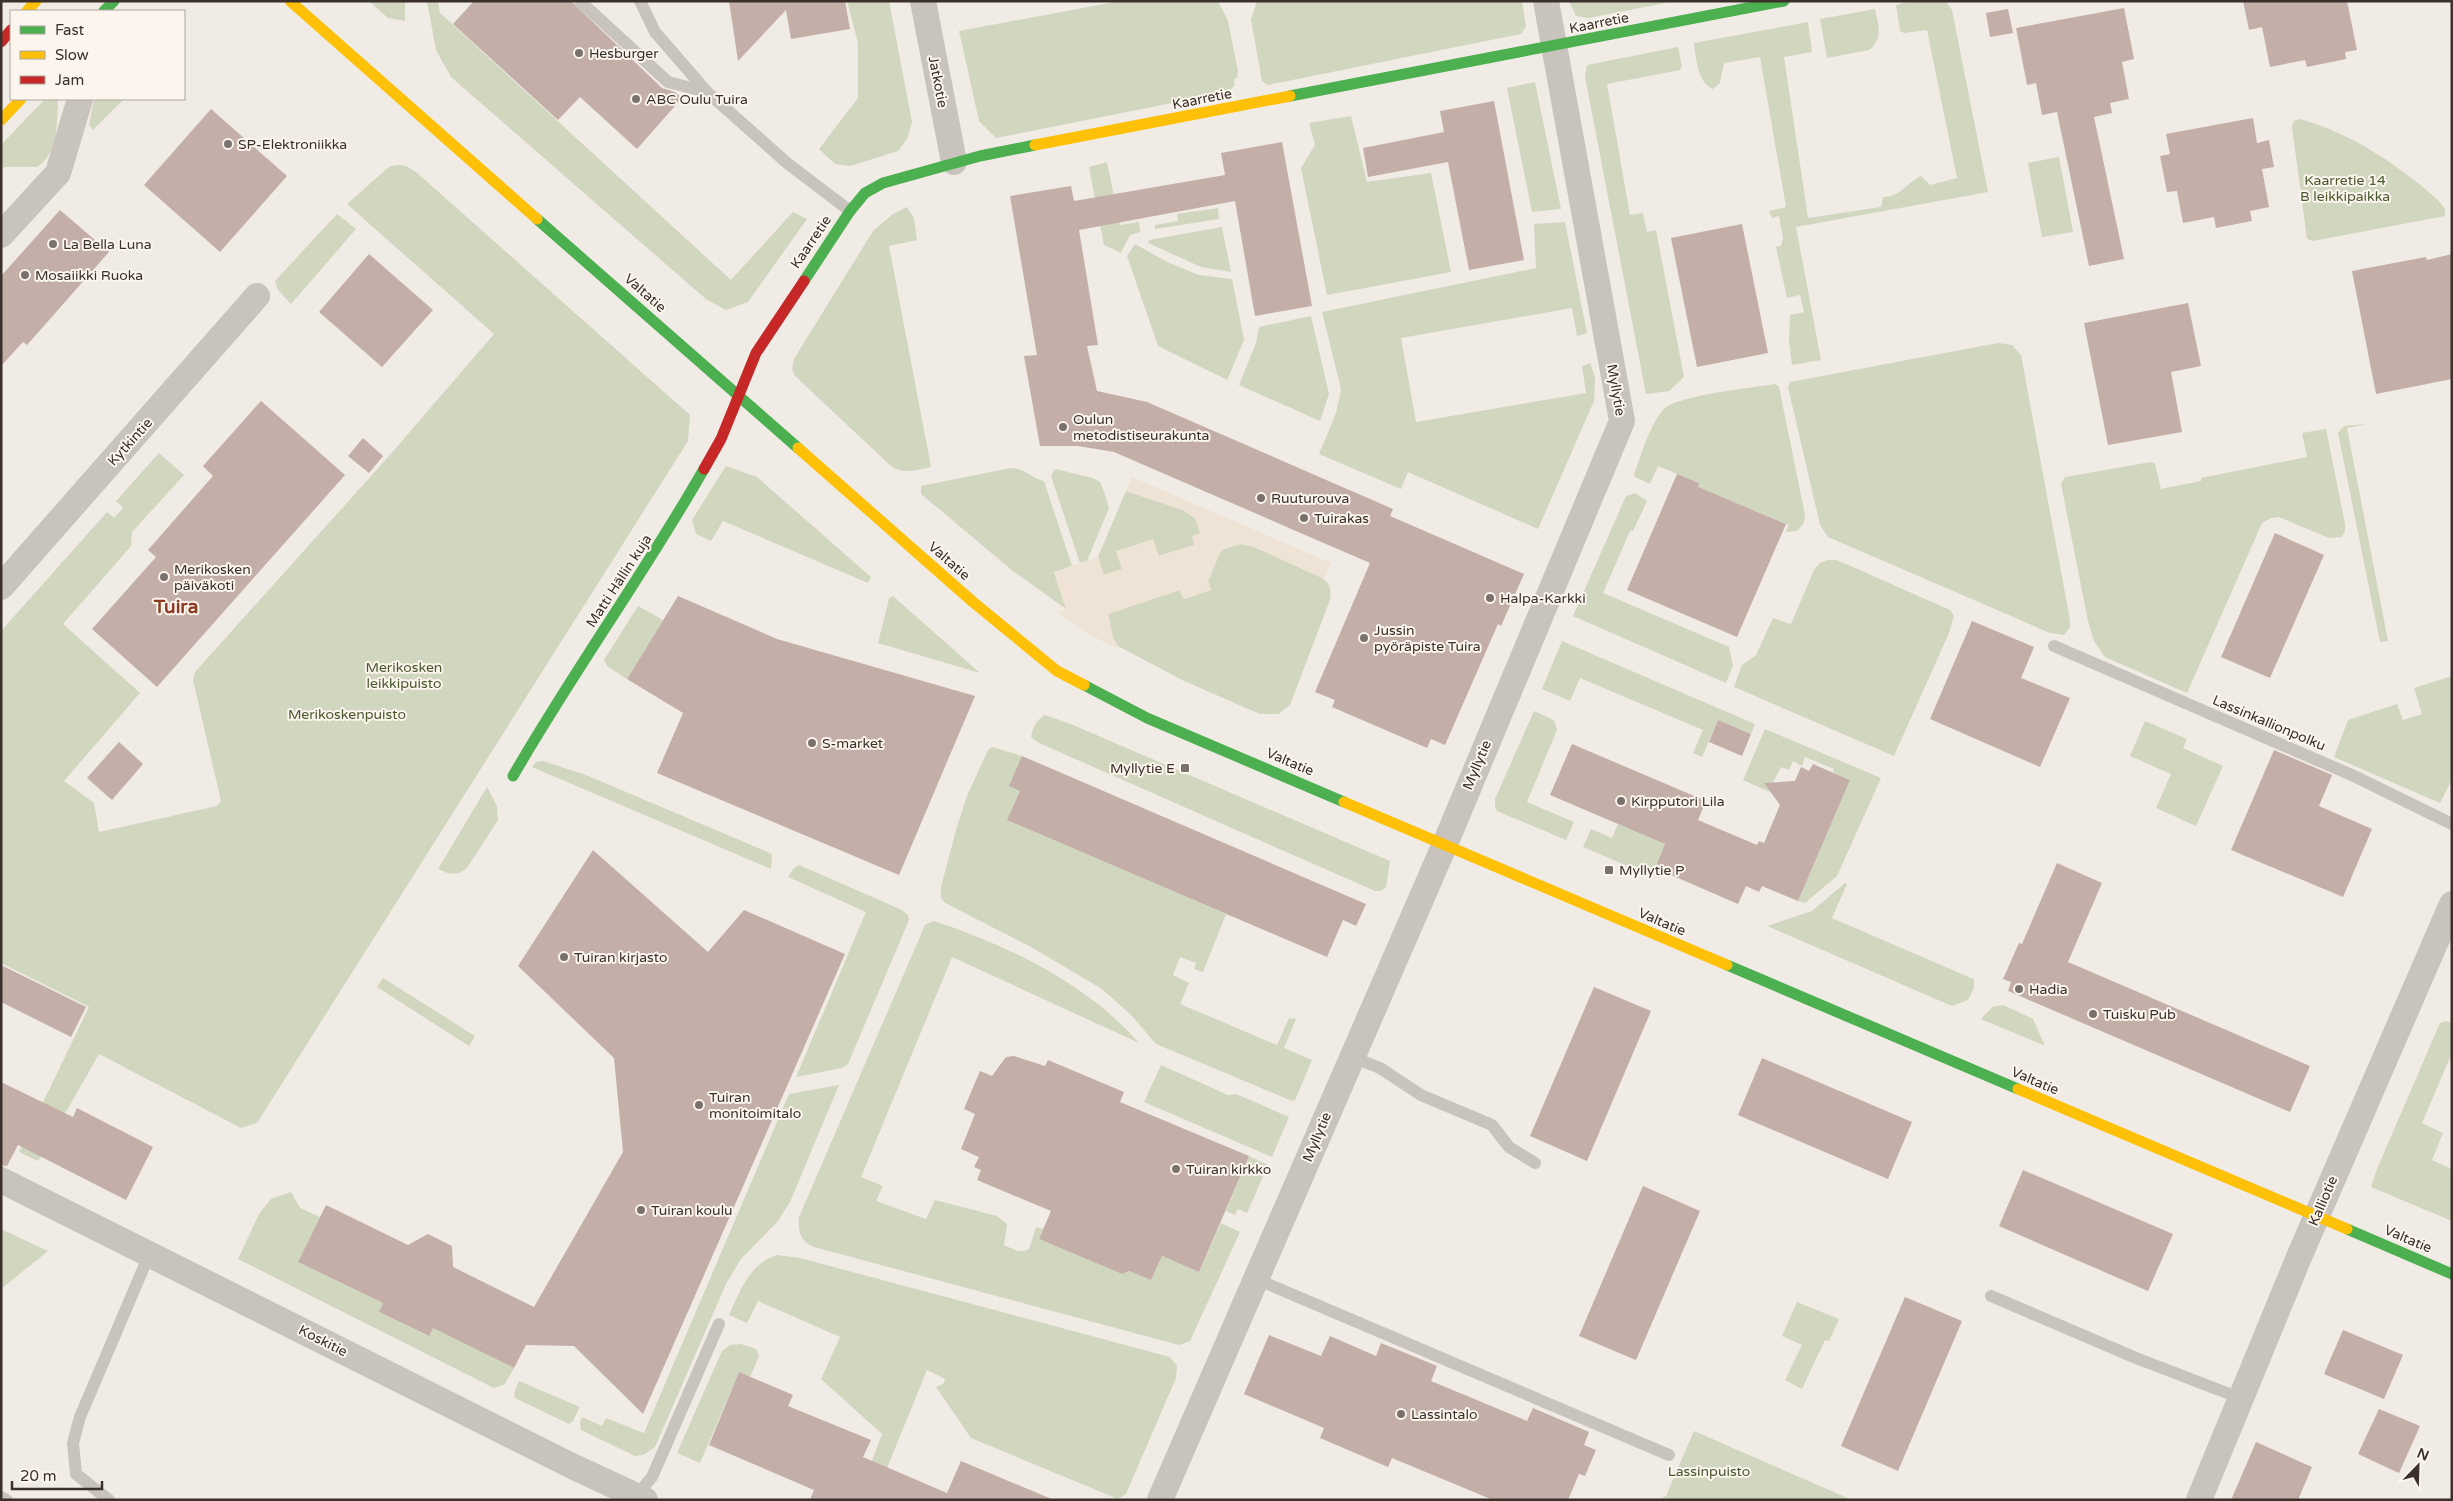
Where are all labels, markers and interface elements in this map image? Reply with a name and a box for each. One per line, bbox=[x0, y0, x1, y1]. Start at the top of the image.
street label: Kaarretie bbox=[1568, 9, 1630, 37]
legend bbox=[10, 10, 185, 100]
text: Fast bbox=[55, 21, 85, 39]
place label: Hesburger bbox=[589, 45, 659, 62]
text: Slow bbox=[55, 46, 89, 64]
marker: Hesburger bbox=[573, 47, 585, 59]
street label: Jatkotie bbox=[925, 55, 951, 109]
text: Jam bbox=[55, 71, 84, 89]
street label: Kaarretie bbox=[1171, 85, 1233, 113]
place label: ABC Oulu Tuira bbox=[646, 91, 748, 108]
marker: ABC Oulu Tuira bbox=[630, 93, 642, 105]
place label: SP-Elektroniikka bbox=[238, 136, 347, 153]
marker: SP-Elektroniikka bbox=[222, 138, 234, 150]
park label: Kaarretie 14 B leikkipaikka bbox=[2300, 172, 2390, 205]
street label: Kaarretie bbox=[787, 212, 835, 272]
place label: La Bella Luna bbox=[63, 236, 152, 253]
marker: La Bella Luna bbox=[47, 238, 59, 250]
place label: Mosaiikki Ruoka bbox=[35, 267, 143, 284]
marker: Mosaiikki Ruoka bbox=[19, 269, 31, 281]
street label: Valtatie bbox=[621, 270, 670, 316]
street label: Myllytie bbox=[1603, 363, 1629, 417]
place label: Oulun metodistiseurakunta bbox=[1073, 411, 1210, 444]
street label: Kytkintie bbox=[104, 414, 156, 470]
marker: Oulun metodistiseurakunta bbox=[1057, 421, 1069, 433]
place label: Ruuturouva bbox=[1271, 490, 1349, 507]
marker: Ruuturouva bbox=[1255, 492, 1267, 504]
place label: Tuirakas bbox=[1314, 510, 1369, 527]
marker: Tuirakas bbox=[1298, 512, 1310, 524]
street label: Matti Hällin kuja bbox=[583, 531, 655, 631]
street label: Valtatie bbox=[925, 538, 974, 584]
place label: Merikosken päiväkoti bbox=[174, 561, 251, 594]
marker: Merikosken päiväkoti bbox=[158, 571, 170, 583]
place label: Halpa-Karkki bbox=[1500, 590, 1586, 607]
marker: Halpa-Karkki bbox=[1484, 592, 1496, 604]
district label: Tuira bbox=[153, 596, 198, 618]
place label: Jussin pyöräpiste Tuira bbox=[1374, 622, 1481, 655]
marker: Jussin pyöräpiste Tuira bbox=[1358, 632, 1370, 644]
park label: Merikosken leikkipuisto bbox=[366, 659, 442, 692]
street label: Lassinkallionpolku bbox=[2210, 691, 2328, 755]
park label: Merikoskenpuisto bbox=[288, 706, 406, 723]
place label: S-market bbox=[822, 735, 884, 752]
marker: S-market bbox=[806, 737, 818, 749]
street label: Myllytie bbox=[1459, 737, 1495, 792]
street label: Valtatie bbox=[1264, 744, 1316, 780]
place label: Myllytie E bbox=[1110, 760, 1175, 777]
marker: Myllytie E bbox=[1179, 762, 1191, 774]
place label: Kirpputori Lila bbox=[1631, 793, 1725, 810]
marker: Kirpputori Lila bbox=[1615, 795, 1627, 807]
place label: Myllytie P bbox=[1619, 862, 1685, 879]
marker: Myllytie P bbox=[1603, 864, 1615, 876]
street label: Valtatie bbox=[1636, 904, 1688, 940]
place label: Tuiran kirjasto bbox=[574, 949, 667, 966]
marker: Tuiran kirjasto bbox=[558, 951, 570, 963]
place label: Hadia bbox=[2029, 981, 2068, 998]
marker: Hadia bbox=[2013, 983, 2025, 995]
place label: Tuisku Pub bbox=[2103, 1006, 2176, 1023]
marker: Tuisku Pub bbox=[2087, 1008, 2099, 1020]
street label: Valtatie bbox=[2009, 1063, 2061, 1099]
place label: Tuiran monitoimitalo bbox=[709, 1089, 801, 1122]
marker: Tuiran monitoimitalo bbox=[693, 1099, 705, 1111]
street label: Myllytie bbox=[1299, 1109, 1335, 1164]
place label: Tuiran kirkko bbox=[1186, 1161, 1271, 1178]
marker: Tuiran kirkko bbox=[1170, 1163, 1182, 1175]
street label: Kalliotie bbox=[2305, 1173, 2341, 1229]
place label: Tuiran koulu bbox=[651, 1202, 733, 1219]
marker: Tuiran koulu bbox=[635, 1204, 647, 1216]
street label: Valtatie bbox=[2382, 1221, 2434, 1257]
street label: Koskitie bbox=[296, 1322, 350, 1361]
place label: Lassintalo bbox=[1411, 1406, 1477, 1423]
marker: Lassintalo bbox=[1395, 1408, 1407, 1420]
north arrow bbox=[2393, 1441, 2443, 1491]
text: N bbox=[2414, 1444, 2431, 1465]
scale bar bbox=[12, 1458, 102, 1490]
park label: Lassinpuisto bbox=[1668, 1463, 1750, 1480]
text: 20 m bbox=[20, 1467, 57, 1485]

